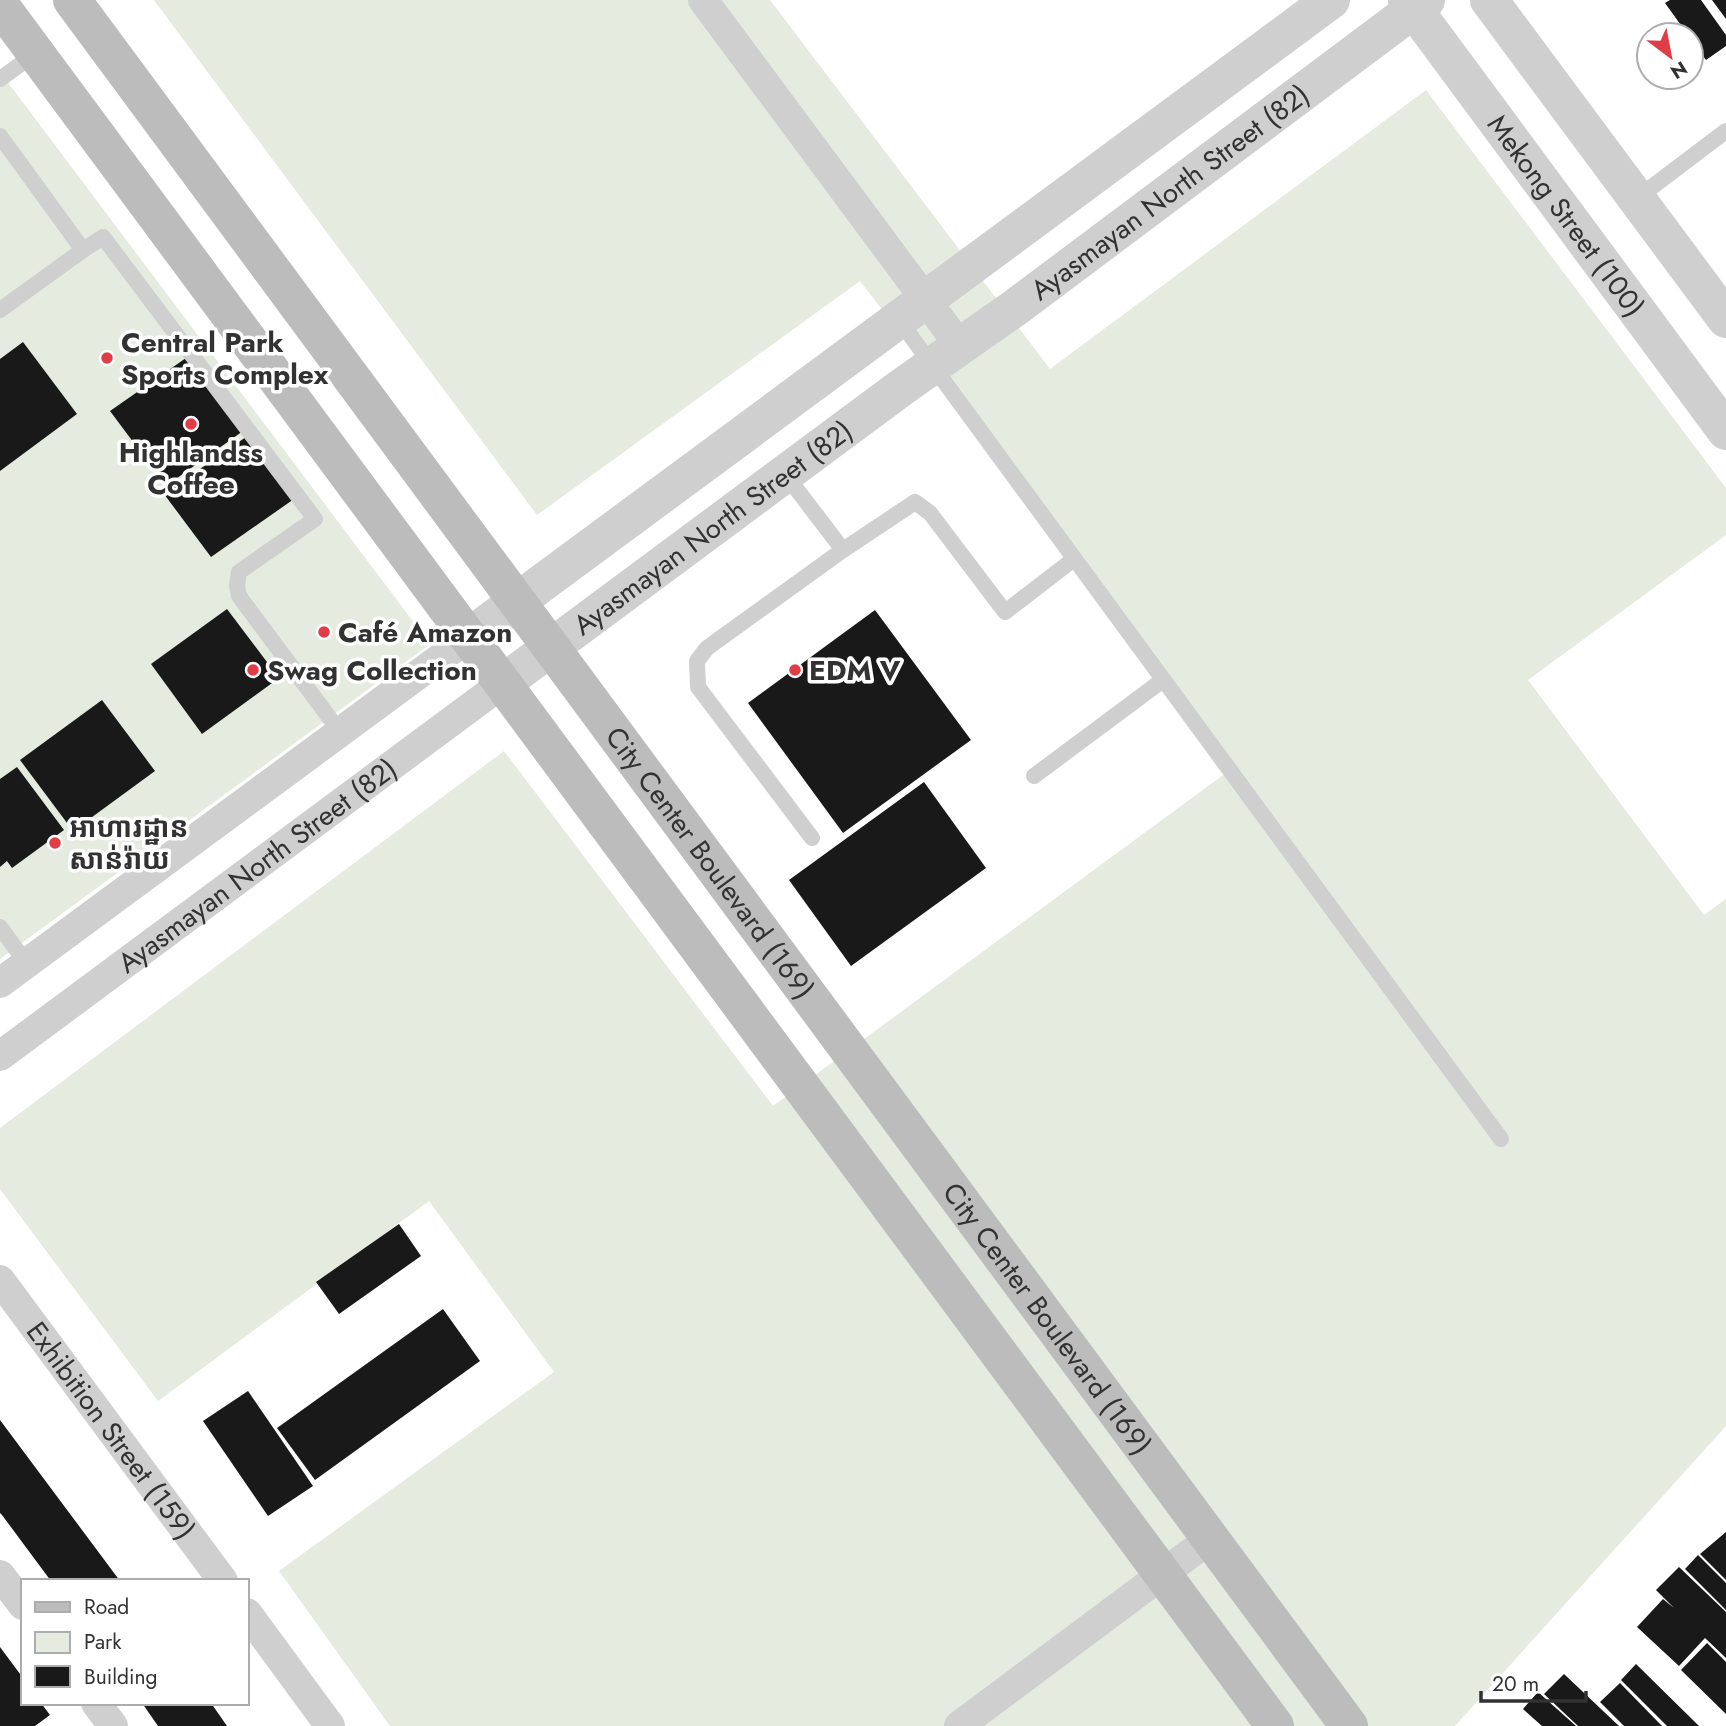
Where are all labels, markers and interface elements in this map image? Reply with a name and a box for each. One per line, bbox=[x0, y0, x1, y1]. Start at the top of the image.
north arrow bbox=[1635, 21, 1705, 91]
text: N bbox=[1665, 55, 1692, 85]
street label: Ayasmayan North Street (82) bbox=[1022, 74, 1318, 310]
street label: Mekong Street (100) bbox=[1477, 106, 1655, 325]
place label: Central Park Sports Complex bbox=[121, 322, 328, 395]
marker: Central Park Sports Complex bbox=[99, 350, 115, 366]
street label: Ayasmayan North Street (82) bbox=[565, 411, 861, 645]
marker: Highlandss Coffee bbox=[183, 416, 199, 432]
place label: Highlandss Coffee bbox=[119, 432, 263, 505]
place label: Café Amazon bbox=[338, 612, 512, 653]
marker: Café Amazon bbox=[316, 624, 332, 640]
place label: Swag Collection bbox=[267, 650, 477, 691]
place label: EDM V bbox=[809, 650, 901, 691]
marker: Swag Collection bbox=[245, 662, 261, 678]
marker: EDM V bbox=[787, 662, 803, 678]
street label: City Center Boulevard (169) bbox=[595, 718, 824, 1008]
street label: Ayasmayan North Street (82) bbox=[109, 748, 406, 983]
place label: អាហារដ្ឋាន សាន់រ៉ាយ bbox=[69, 807, 188, 880]
marker: អាហារដ្ឋាន សាន់រ៉ាយ bbox=[47, 835, 63, 851]
street label: City Center Boulevard (169) bbox=[933, 1174, 1162, 1463]
street label: Exhibition Street (159) bbox=[16, 1313, 205, 1548]
legend bbox=[21, 1579, 248, 1705]
text: Road bbox=[84, 1592, 129, 1622]
text: Park bbox=[84, 1627, 122, 1657]
scale bar bbox=[1481, 1660, 1586, 1704]
text: Building bbox=[84, 1662, 157, 1692]
text: 20 m bbox=[1492, 1669, 1539, 1699]

